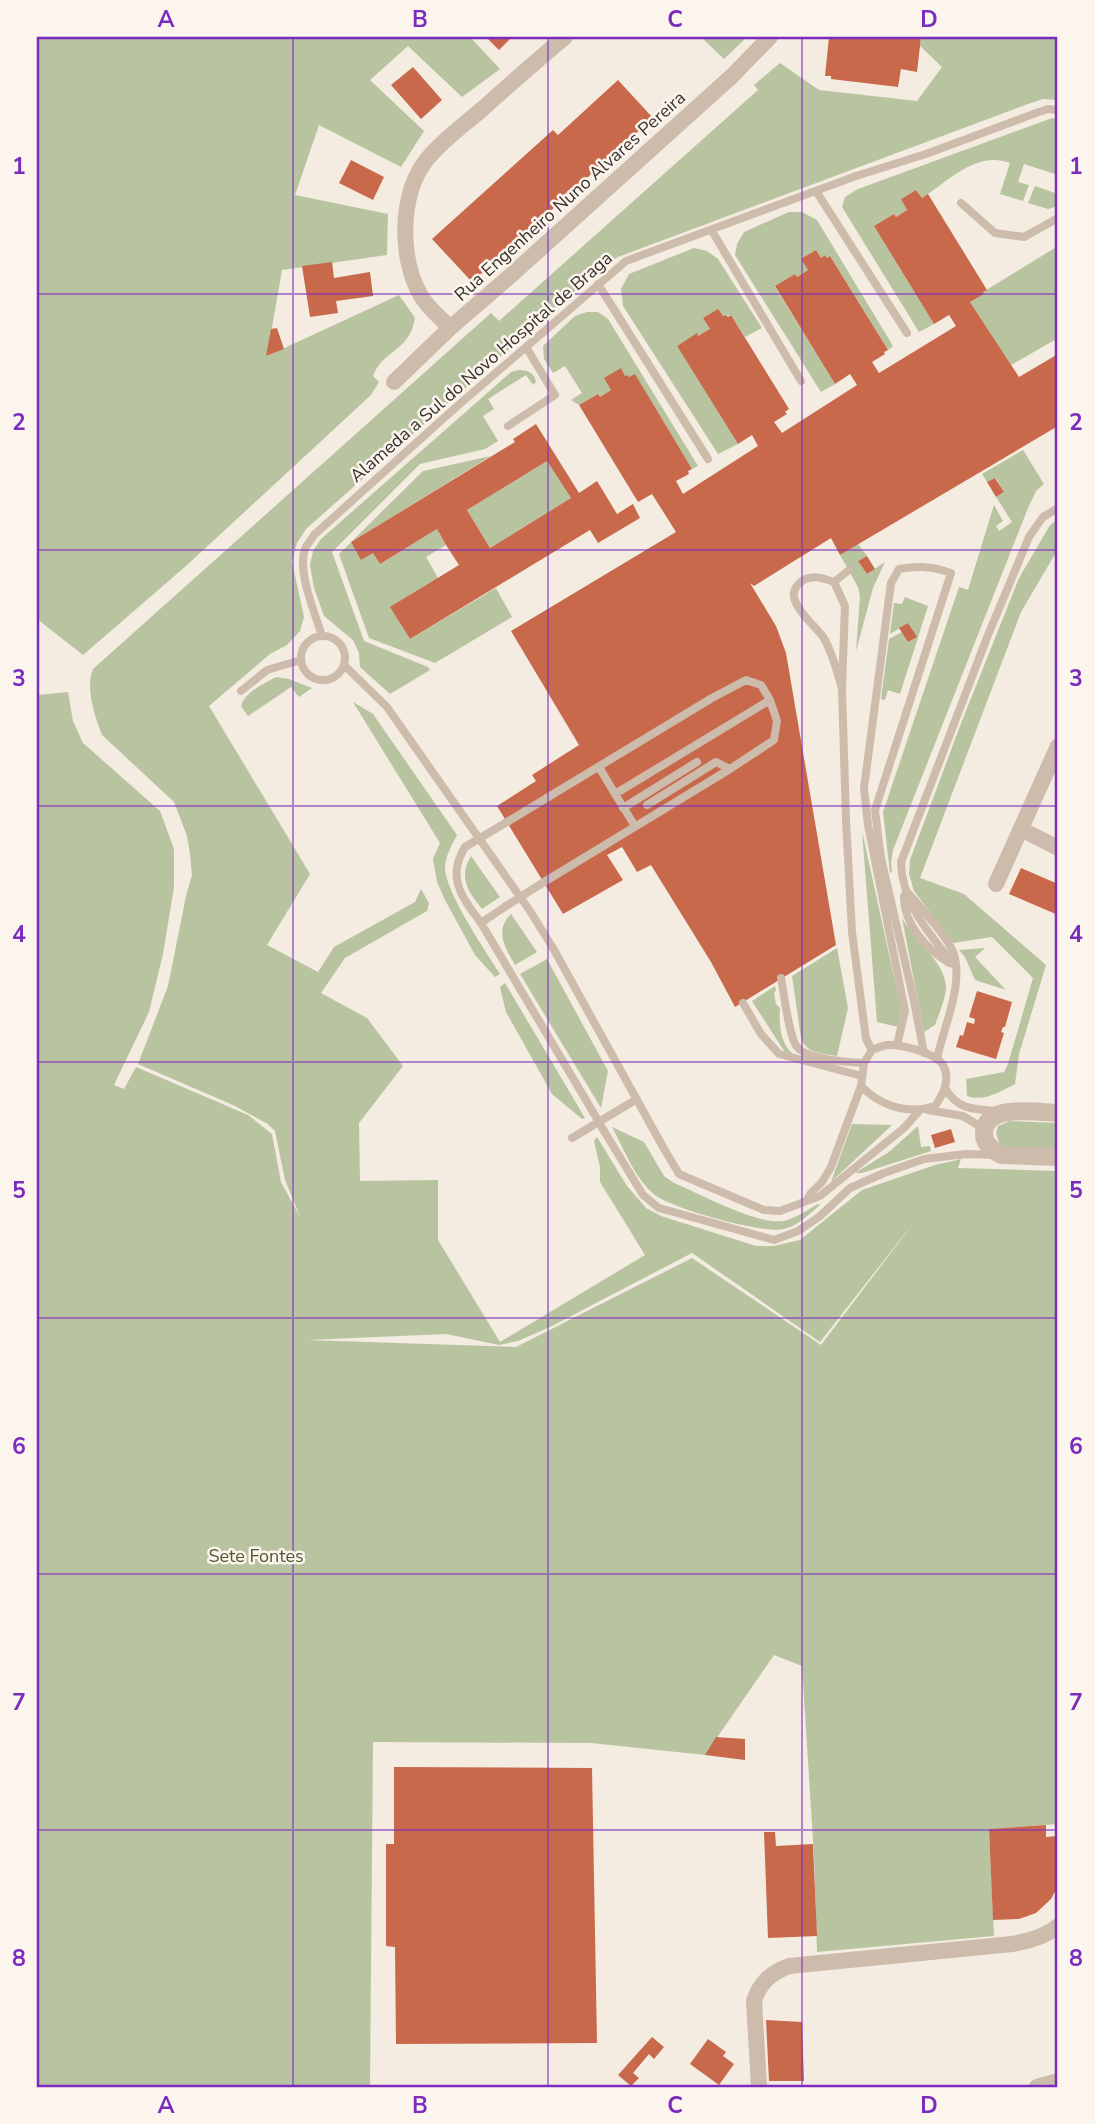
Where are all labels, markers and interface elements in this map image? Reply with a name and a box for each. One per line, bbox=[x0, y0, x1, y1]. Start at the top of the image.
text: A bbox=[157, 4, 175, 35]
text: B bbox=[412, 4, 428, 35]
text: C bbox=[667, 4, 683, 35]
text: D bbox=[920, 4, 938, 35]
street label: Rua Engenheiro Nuno Alvares Pereira bbox=[449, 86, 691, 306]
text: 1 bbox=[12, 151, 26, 182]
text: 1 bbox=[1069, 151, 1083, 182]
street label: Alameda a Sul do Novo Hospital de Braga bbox=[345, 246, 617, 488]
text: 2 bbox=[12, 407, 26, 438]
text: 2 bbox=[1069, 407, 1083, 438]
text: 3 bbox=[12, 663, 26, 694]
text: 3 bbox=[1069, 663, 1083, 694]
text: 4 bbox=[12, 919, 26, 950]
text: 4 bbox=[1069, 919, 1083, 950]
text: 5 bbox=[12, 1175, 26, 1206]
text: 5 bbox=[1069, 1175, 1083, 1206]
text: 6 bbox=[12, 1431, 26, 1462]
text: 6 bbox=[1069, 1431, 1083, 1462]
park label: Sete Fontes bbox=[208, 1544, 304, 1568]
text: 7 bbox=[12, 1687, 26, 1718]
text: 7 bbox=[1069, 1687, 1083, 1718]
text: 8 bbox=[12, 1943, 26, 1974]
text: 8 bbox=[1069, 1943, 1083, 1974]
text: A bbox=[157, 2090, 175, 2121]
text: B bbox=[412, 2090, 428, 2121]
text: C bbox=[667, 2090, 683, 2121]
text: D bbox=[920, 2090, 938, 2121]

